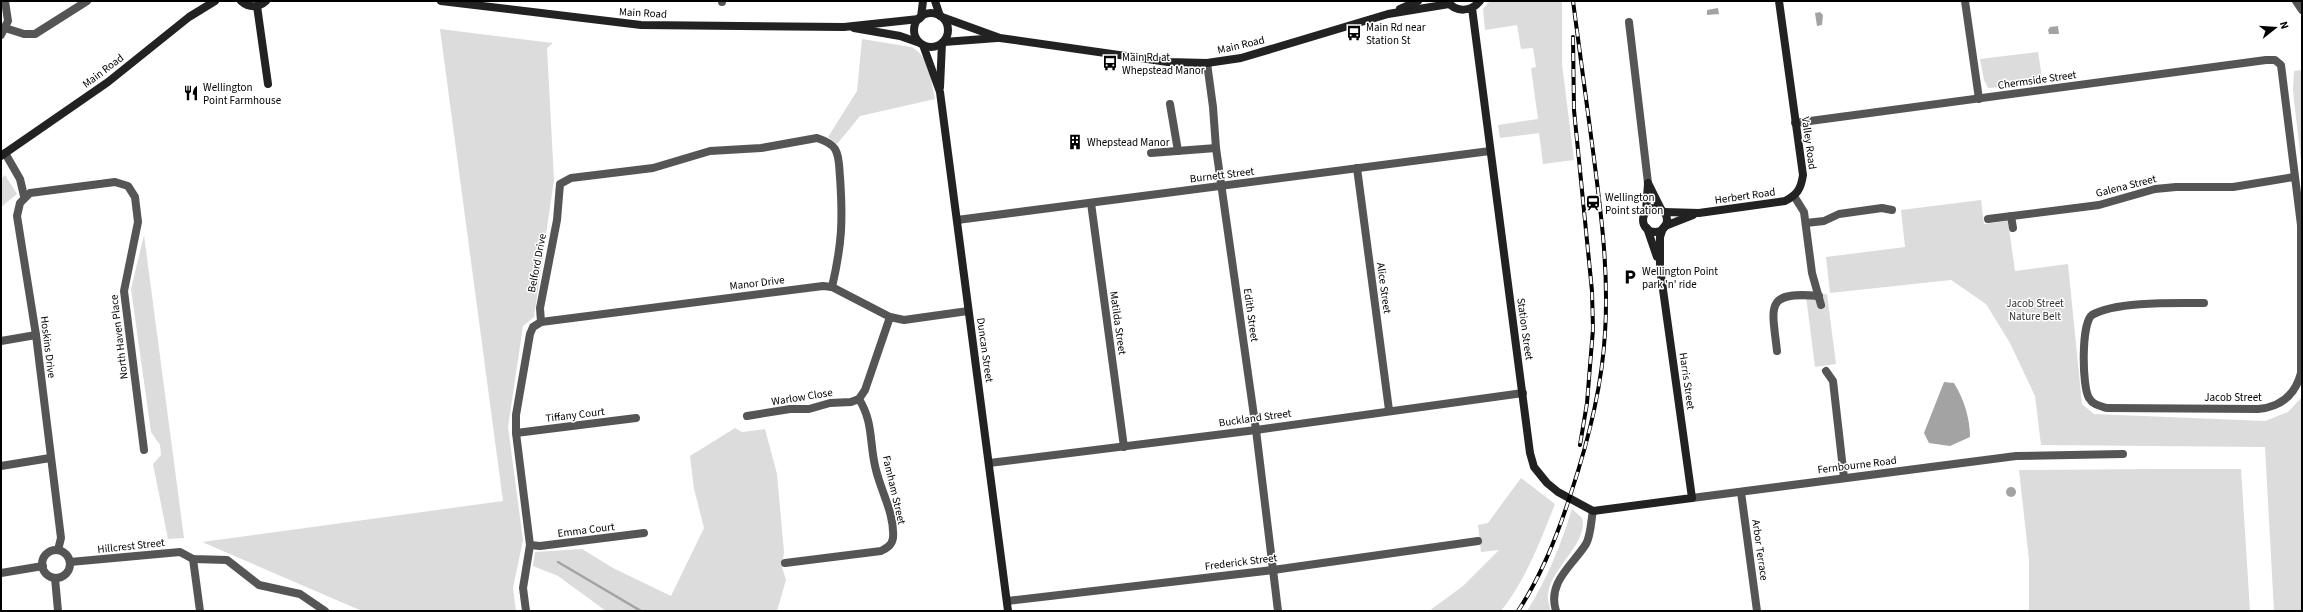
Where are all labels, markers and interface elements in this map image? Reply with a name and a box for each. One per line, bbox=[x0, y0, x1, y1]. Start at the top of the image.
street label: Main Road bbox=[619, 4, 667, 22]
north arrow bbox=[2255, 8, 2295, 48]
place label: Main Rd near Station St bbox=[1366, 20, 1426, 48]
text: N bbox=[2276, 20, 2292, 31]
bus stop icon: Main Rd near Station St bbox=[1345, 24, 1363, 42]
street label: Main Road bbox=[1216, 32, 1266, 58]
place label: Main Rd at Whepstead Manor bbox=[1122, 50, 1205, 78]
street label: Main Road bbox=[79, 51, 127, 91]
bus stop icon: Main Rd at Whepstead Manor bbox=[1101, 54, 1119, 72]
street label: Chermside Street bbox=[1997, 67, 2078, 93]
place label: Wellington Point Farmhouse bbox=[203, 80, 282, 108]
restaurant icon: Wellington Point Farmhouse bbox=[182, 84, 200, 102]
street label: Valley Road bbox=[1798, 116, 1820, 170]
building icon: Whepstead Manor bbox=[1066, 133, 1084, 151]
place label: Whepstead Manor bbox=[1087, 135, 1170, 150]
street label: Burnett Street bbox=[1189, 164, 1255, 186]
street label: Galena Street bbox=[2094, 171, 2158, 201]
street label: Herbert Road bbox=[1714, 184, 1776, 208]
place label: Wellington Point station bbox=[1605, 190, 1663, 218]
station icon: Wellington Point station bbox=[1584, 194, 1602, 212]
street label: Belford Drive bbox=[524, 232, 550, 294]
street label: Alice Street bbox=[1373, 261, 1395, 315]
place label: Wellington Point park 'n' ride bbox=[1642, 264, 1718, 292]
parking icon: Wellington Point park 'n' ride bbox=[1621, 268, 1639, 286]
street label: Manor Drive bbox=[729, 272, 786, 294]
street label: Edith Street bbox=[1240, 287, 1262, 343]
street label: Matilda Street bbox=[1106, 290, 1130, 356]
street label: North Haven Place bbox=[106, 293, 132, 380]
park label: Jacob Street Nature Belt bbox=[2006, 296, 2064, 324]
street label: Station Street bbox=[1513, 297, 1537, 361]
street label: Hoskins Drive bbox=[37, 315, 59, 379]
street label: Duncan Street bbox=[973, 317, 997, 383]
street label: Harris Street bbox=[1676, 352, 1698, 411]
street label: Warlow Close bbox=[770, 385, 834, 409]
street label: Jacob Street bbox=[2204, 390, 2262, 405]
street label: Tiffany Court bbox=[545, 404, 606, 426]
street label: Buckland Street bbox=[1218, 405, 1293, 431]
street label: Fernbourne Road bbox=[1817, 453, 1897, 477]
street label: Famham Street bbox=[879, 454, 909, 526]
street label: Arbor Terrace bbox=[1748, 518, 1772, 582]
street label: Emma Court bbox=[557, 519, 616, 541]
street label: Hillcrest Street bbox=[97, 535, 166, 557]
street label: Frederick Street bbox=[1204, 550, 1278, 574]

